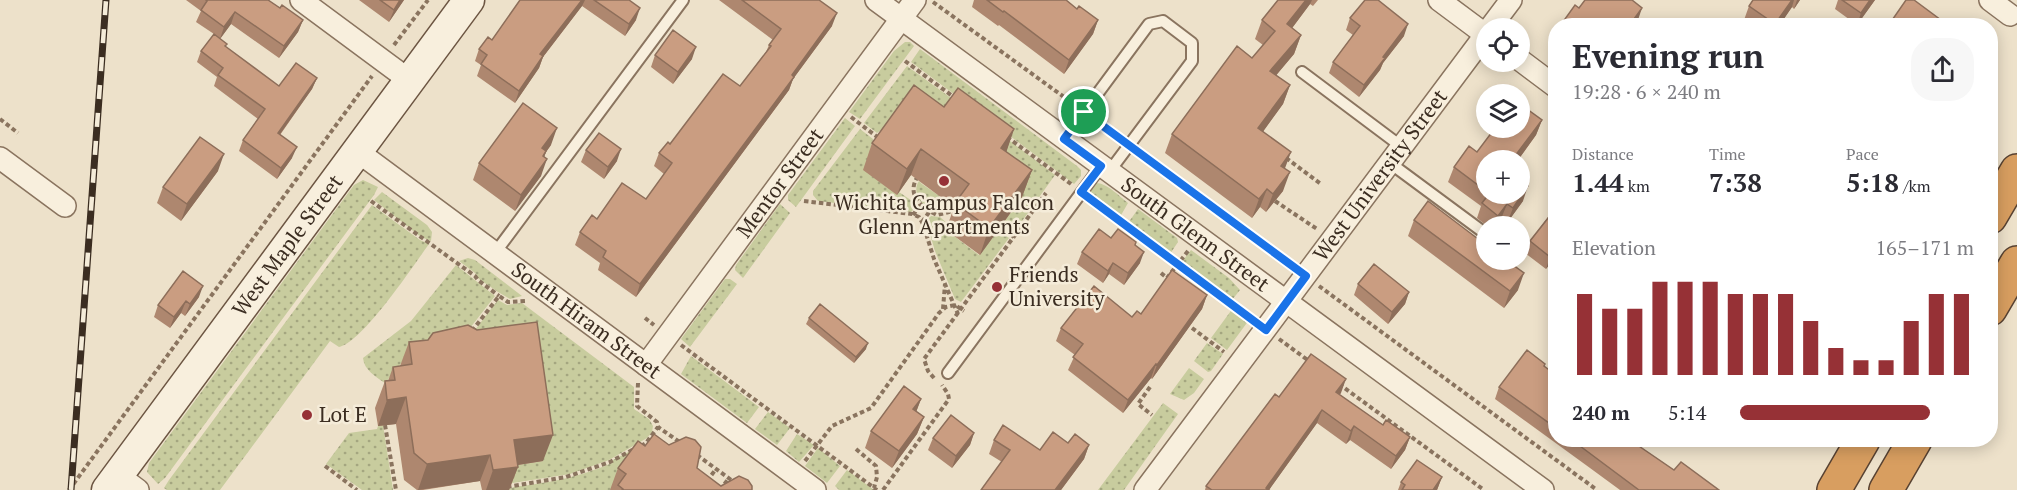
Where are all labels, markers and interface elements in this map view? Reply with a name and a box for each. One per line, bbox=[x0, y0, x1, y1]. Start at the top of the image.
map controls bbox=[1476, 18, 1530, 270]
button: locate bbox=[1476, 18, 1530, 72]
text: Evening run bbox=[1572, 34, 1764, 77]
button: share bbox=[1911, 38, 1974, 101]
text: 19:28 · 6 × 240 m bbox=[1572, 78, 1721, 105]
street label: West University Street bbox=[1306, 83, 1453, 266]
button: layers bbox=[1476, 84, 1530, 138]
pin bbox=[1058, 86, 1109, 137]
icon: arrive bbox=[1067, 95, 1100, 128]
street label: Mentor Street bbox=[729, 122, 829, 243]
text: Distance bbox=[1572, 143, 1634, 165]
text: Time bbox=[1709, 143, 1746, 165]
text: Pace bbox=[1846, 143, 1879, 165]
button: + bbox=[1476, 150, 1530, 204]
text: 1.44 bbox=[1572, 165, 1624, 199]
text: 7:38 bbox=[1709, 165, 1762, 199]
text: 5:18 bbox=[1846, 165, 1899, 199]
street label: West Maple Street bbox=[225, 168, 349, 321]
street label: South Glenn Street bbox=[1116, 170, 1276, 298]
marker: Wichita Campus Falcon Glenn Apartments bbox=[937, 174, 951, 188]
text: km bbox=[1624, 175, 1650, 197]
text: /km bbox=[1899, 175, 1930, 197]
place label: Wichita Campus Falcon Glenn Apartments bbox=[834, 188, 1055, 240]
button: − bbox=[1476, 216, 1530, 270]
text: Elevation bbox=[1572, 234, 1656, 261]
text: 165–171 m bbox=[1875, 234, 1974, 261]
street label: South Hiram Street bbox=[506, 255, 667, 385]
place label: Friends University bbox=[1009, 260, 1105, 312]
marker: Friends University bbox=[990, 280, 1004, 294]
text: 240 m bbox=[1572, 399, 1630, 426]
text: 5:14 bbox=[1668, 399, 1707, 426]
place label: Lot E bbox=[319, 400, 367, 428]
marker: Lot E bbox=[300, 408, 314, 422]

